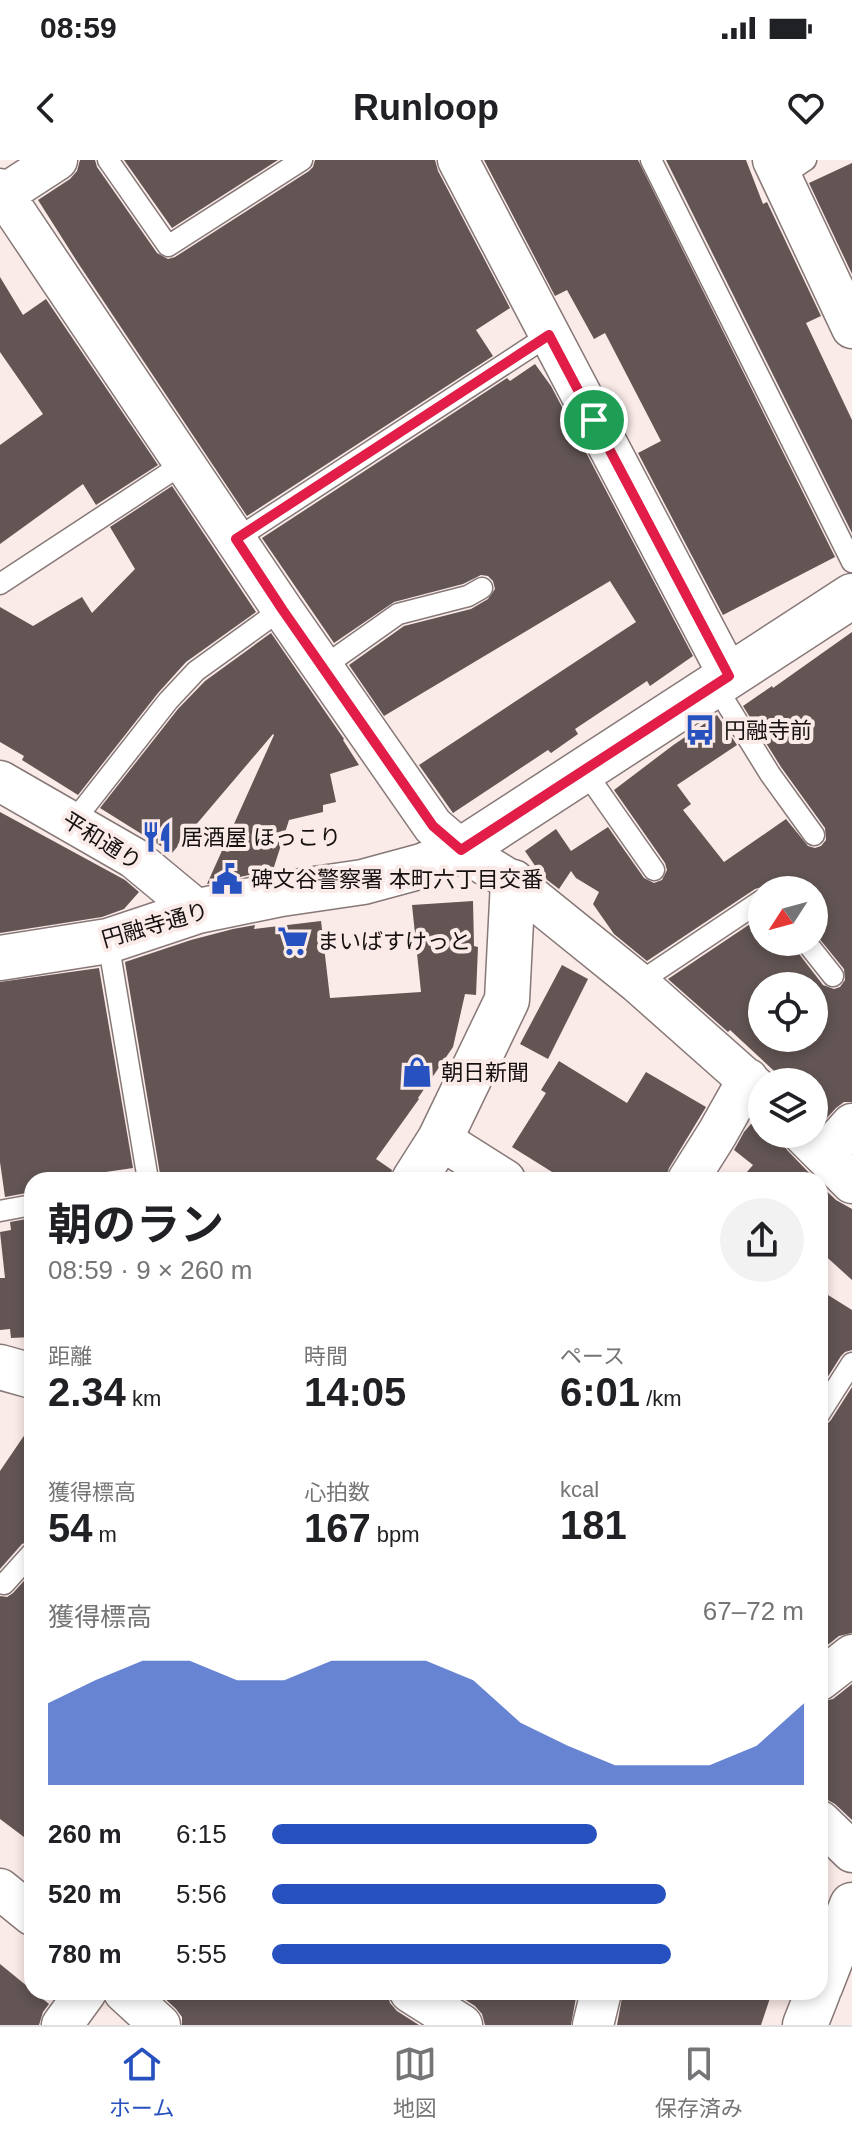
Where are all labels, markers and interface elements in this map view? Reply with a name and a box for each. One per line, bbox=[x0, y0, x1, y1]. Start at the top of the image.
text: 08:59 bbox=[40, 11, 117, 44]
icon: back bbox=[24, 86, 68, 130]
icon: heart bbox=[784, 86, 828, 130]
text: Runloop bbox=[353, 87, 499, 128]
pin bbox=[560, 386, 628, 454]
icon: arrive bbox=[572, 398, 616, 442]
bus stop icon: 円融寺前 bbox=[683, 713, 717, 747]
place label: 円融寺前 bbox=[724, 718, 812, 743]
street label: 平和通り bbox=[58, 807, 146, 875]
restaurant icon: 居酒屋 ほっこり bbox=[140, 820, 174, 854]
place label: 居酒屋 ほっこり bbox=[181, 825, 341, 850]
public building icon: 碑文谷警察署 本町六丁目交番 bbox=[210, 862, 244, 896]
place label: 碑文谷警察署 本町六丁目交番 bbox=[251, 867, 543, 892]
north arrow bbox=[748, 876, 828, 956]
map controls bbox=[748, 876, 828, 1148]
street label: 円融寺通り bbox=[99, 898, 211, 952]
supermarket icon: まいばすけっと bbox=[276, 924, 310, 958]
place label: まいばすけっと bbox=[317, 929, 471, 954]
button: locate bbox=[748, 972, 828, 1052]
shop icon: 朝日新聞 bbox=[400, 1055, 434, 1089]
place label: 朝日新聞 bbox=[441, 1060, 529, 1085]
button: layers bbox=[748, 1068, 828, 1148]
button: share bbox=[720, 1198, 804, 1282]
text: 朝のラン bbox=[48, 1200, 224, 1249]
text: 08:59 · 9 × 260 m bbox=[48, 1255, 253, 1285]
text: 距離 bbox=[48, 1344, 92, 1369]
text: 時間 bbox=[304, 1344, 348, 1369]
text: ペース bbox=[560, 1344, 625, 1369]
text: 2.34 bbox=[48, 1370, 126, 1414]
text: 14:05 bbox=[304, 1370, 406, 1414]
text: 6:01 bbox=[560, 1370, 640, 1414]
text: km bbox=[126, 1386, 161, 1411]
text: /km bbox=[640, 1386, 682, 1411]
text: kcal bbox=[560, 1477, 599, 1502]
text: 獲得標高 bbox=[48, 1480, 136, 1505]
text: 心拍数 bbox=[304, 1480, 370, 1505]
text: 181 bbox=[560, 1503, 627, 1547]
text: 54 bbox=[48, 1506, 93, 1550]
text: 167 bbox=[304, 1506, 371, 1550]
text: m bbox=[93, 1522, 117, 1547]
text: bpm bbox=[371, 1522, 420, 1547]
text: 67–72 m bbox=[703, 1596, 804, 1626]
text: 獲得標高 bbox=[48, 1602, 152, 1632]
text: 260 m bbox=[48, 1819, 122, 1849]
text: 6:15 bbox=[176, 1819, 227, 1849]
text: 520 m bbox=[48, 1879, 122, 1909]
text: 5:56 bbox=[176, 1879, 227, 1909]
text: 780 m bbox=[48, 1939, 122, 1969]
text: 5:55 bbox=[176, 1939, 227, 1969]
tab: ホーム bbox=[109, 2042, 174, 2122]
tab: 地図 bbox=[393, 2042, 437, 2122]
tab: 保存済み bbox=[655, 2042, 743, 2122]

